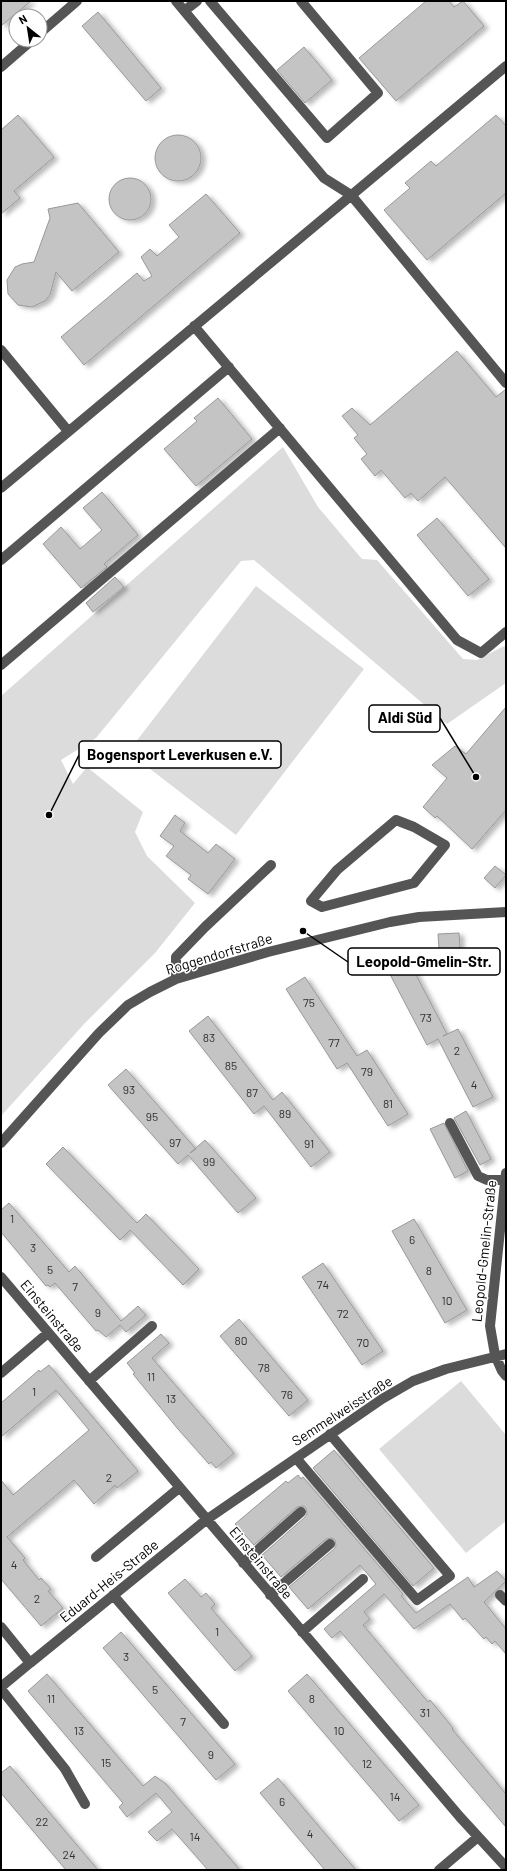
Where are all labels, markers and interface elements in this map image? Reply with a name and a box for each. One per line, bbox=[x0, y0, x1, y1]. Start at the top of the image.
north arrow bbox=[8, 8, 48, 48]
text: N bbox=[16, 11, 29, 26]
callout: Aldi Süd bbox=[369, 705, 440, 732]
text: Aldi Süd bbox=[378, 708, 432, 726]
callout: Bogensport Leverkusen e.V. bbox=[79, 741, 281, 768]
text: Bogensport Leverkusen e.V. bbox=[87, 745, 273, 763]
street label: Roggendorfstraße bbox=[163, 929, 274, 978]
callout: Leopold-Gmelin-Str. bbox=[348, 948, 500, 975]
text: Leopold-Gmelin-Str. bbox=[356, 952, 492, 970]
house number: 75 bbox=[303, 995, 315, 1009]
house number: 73 bbox=[420, 1010, 432, 1024]
house number: 83 bbox=[203, 1030, 215, 1044]
house number: 77 bbox=[328, 1035, 340, 1049]
house number: 2 bbox=[454, 1043, 460, 1057]
house number: 85 bbox=[225, 1058, 237, 1072]
house number: 79 bbox=[361, 1064, 373, 1078]
house number: 4 bbox=[471, 1077, 477, 1091]
house number: 93 bbox=[123, 1082, 135, 1096]
house number: 87 bbox=[246, 1085, 258, 1099]
house number: 81 bbox=[383, 1096, 393, 1110]
house number: 89 bbox=[279, 1106, 291, 1120]
house number: 95 bbox=[146, 1109, 158, 1123]
house number: 97 bbox=[169, 1135, 181, 1149]
house number: 91 bbox=[304, 1136, 314, 1150]
house number: 99 bbox=[203, 1154, 215, 1168]
street label: Leopold-Gmelin-Straße bbox=[468, 1179, 499, 1323]
house number: 1 bbox=[10, 1211, 14, 1225]
house number: 6 bbox=[409, 1232, 415, 1246]
house number: 3 bbox=[30, 1240, 36, 1254]
house number: 5 bbox=[47, 1262, 53, 1276]
house number: 8 bbox=[426, 1263, 432, 1277]
street label: Einsteinstraße bbox=[17, 1276, 88, 1355]
house number: 74 bbox=[317, 1277, 329, 1291]
house number: 7 bbox=[72, 1279, 78, 1293]
house number: 10 bbox=[442, 1293, 452, 1307]
house number: 9 bbox=[95, 1305, 101, 1319]
house number: 72 bbox=[337, 1306, 349, 1320]
house number: 80 bbox=[234, 1333, 248, 1347]
house number: 70 bbox=[357, 1335, 369, 1349]
house number: 78 bbox=[258, 1360, 270, 1374]
house number: 11 bbox=[147, 1369, 155, 1383]
street label: Semmelweisstraße bbox=[288, 1372, 395, 1449]
house number: 1 bbox=[32, 1384, 36, 1398]
house number: 76 bbox=[281, 1387, 293, 1401]
house number: 13 bbox=[166, 1391, 176, 1405]
house number: 2 bbox=[106, 1470, 112, 1484]
street label: Einsteinstraße bbox=[226, 1523, 297, 1602]
street label: Eduard-Heis-Straße bbox=[56, 1536, 162, 1626]
house number: 4 bbox=[11, 1557, 17, 1571]
house number: 2 bbox=[34, 1591, 40, 1605]
house number: 1 bbox=[215, 1624, 219, 1638]
house number: 3 bbox=[123, 1649, 129, 1663]
house number: 5 bbox=[152, 1682, 158, 1696]
house number: 11 bbox=[47, 1691, 55, 1705]
house number: 8 bbox=[309, 1691, 315, 1705]
house number: 31 bbox=[420, 1705, 430, 1719]
house number: 7 bbox=[180, 1714, 186, 1728]
house number: 13 bbox=[74, 1723, 84, 1737]
house number: 10 bbox=[334, 1723, 344, 1737]
house number: 9 bbox=[208, 1747, 214, 1761]
house number: 15 bbox=[101, 1755, 111, 1769]
house number: 12 bbox=[362, 1756, 372, 1770]
house number: 14 bbox=[390, 1789, 400, 1803]
house number: 6 bbox=[279, 1794, 285, 1808]
house number: 22 bbox=[36, 1814, 48, 1828]
house number: 4 bbox=[307, 1826, 313, 1840]
house number: 14 bbox=[190, 1829, 200, 1843]
house number: 24 bbox=[62, 1847, 76, 1861]

